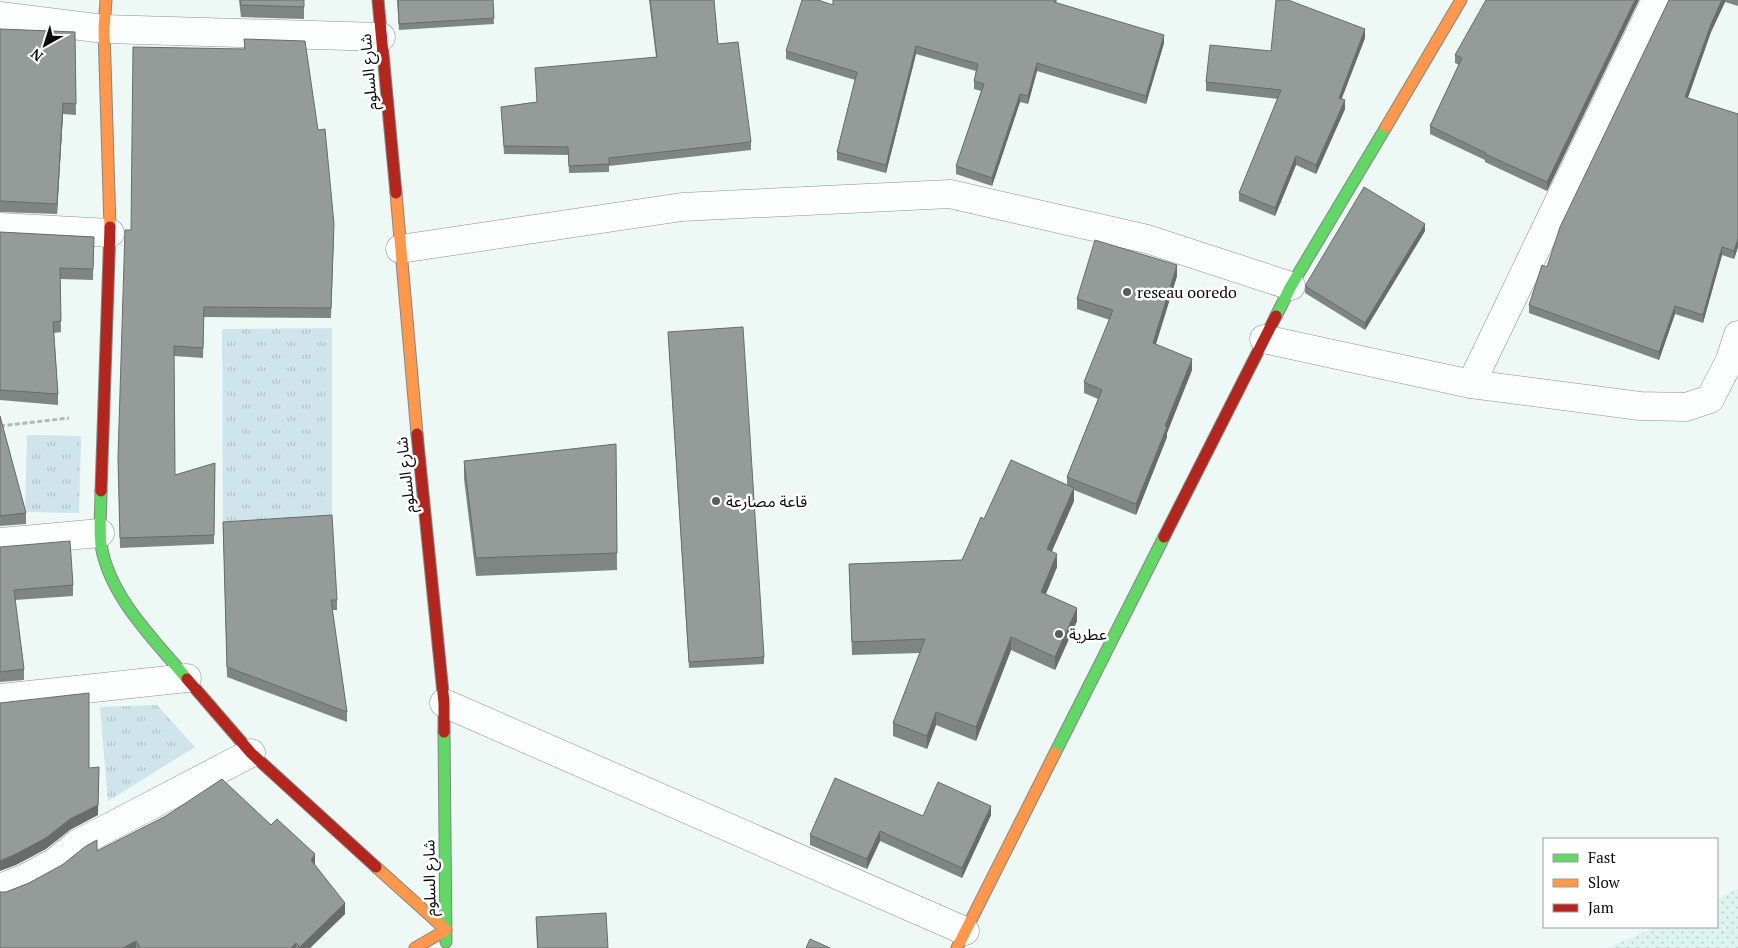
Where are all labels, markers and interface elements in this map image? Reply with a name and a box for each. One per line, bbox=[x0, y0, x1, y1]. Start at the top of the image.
north arrow bbox=[20, 20, 70, 70]
street label: شارع السلوم bbox=[354, 33, 384, 111]
text: N bbox=[26, 45, 47, 66]
place label: reseau ooredo bbox=[1137, 281, 1237, 303]
marker: reseau ooredo bbox=[1121, 286, 1133, 298]
street label: شارع السلوم bbox=[390, 435, 422, 514]
place label: قاعة مصارعة bbox=[726, 490, 807, 512]
marker: قاعة مصارعة bbox=[710, 495, 722, 507]
place label: عطرية bbox=[1069, 623, 1107, 645]
marker: عطرية bbox=[1053, 628, 1065, 640]
legend bbox=[1543, 838, 1718, 928]
street label: شارع السلوم bbox=[417, 839, 443, 917]
text: Fast bbox=[1588, 847, 1616, 867]
text: Slow bbox=[1588, 872, 1621, 892]
text: Jam bbox=[1588, 897, 1614, 917]

